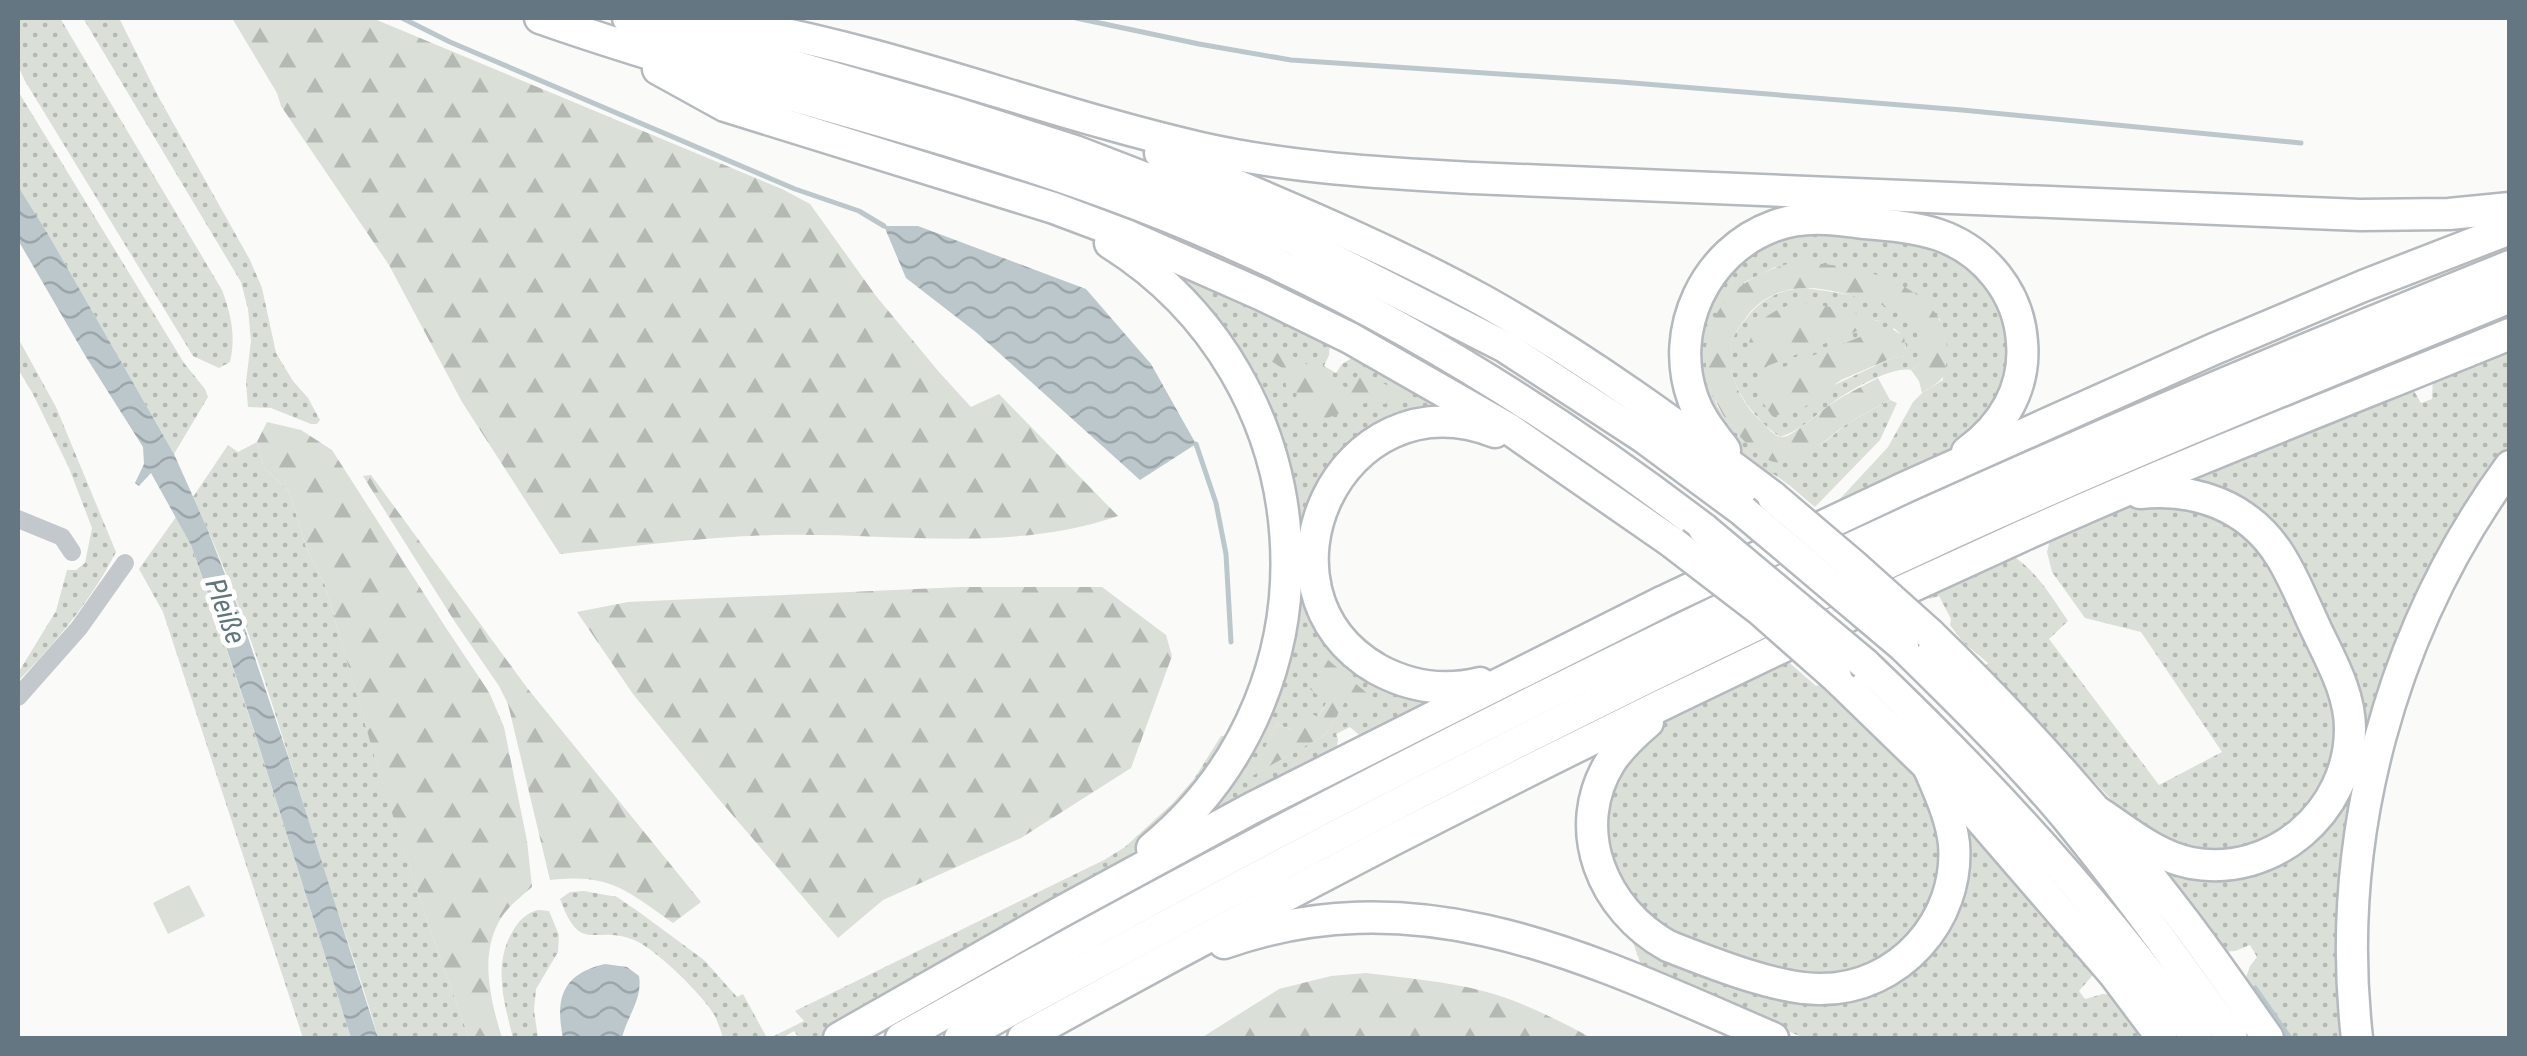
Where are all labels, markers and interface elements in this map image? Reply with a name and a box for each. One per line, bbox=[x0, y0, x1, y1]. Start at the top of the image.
water label: Pleiße bbox=[199, 574, 253, 648]

